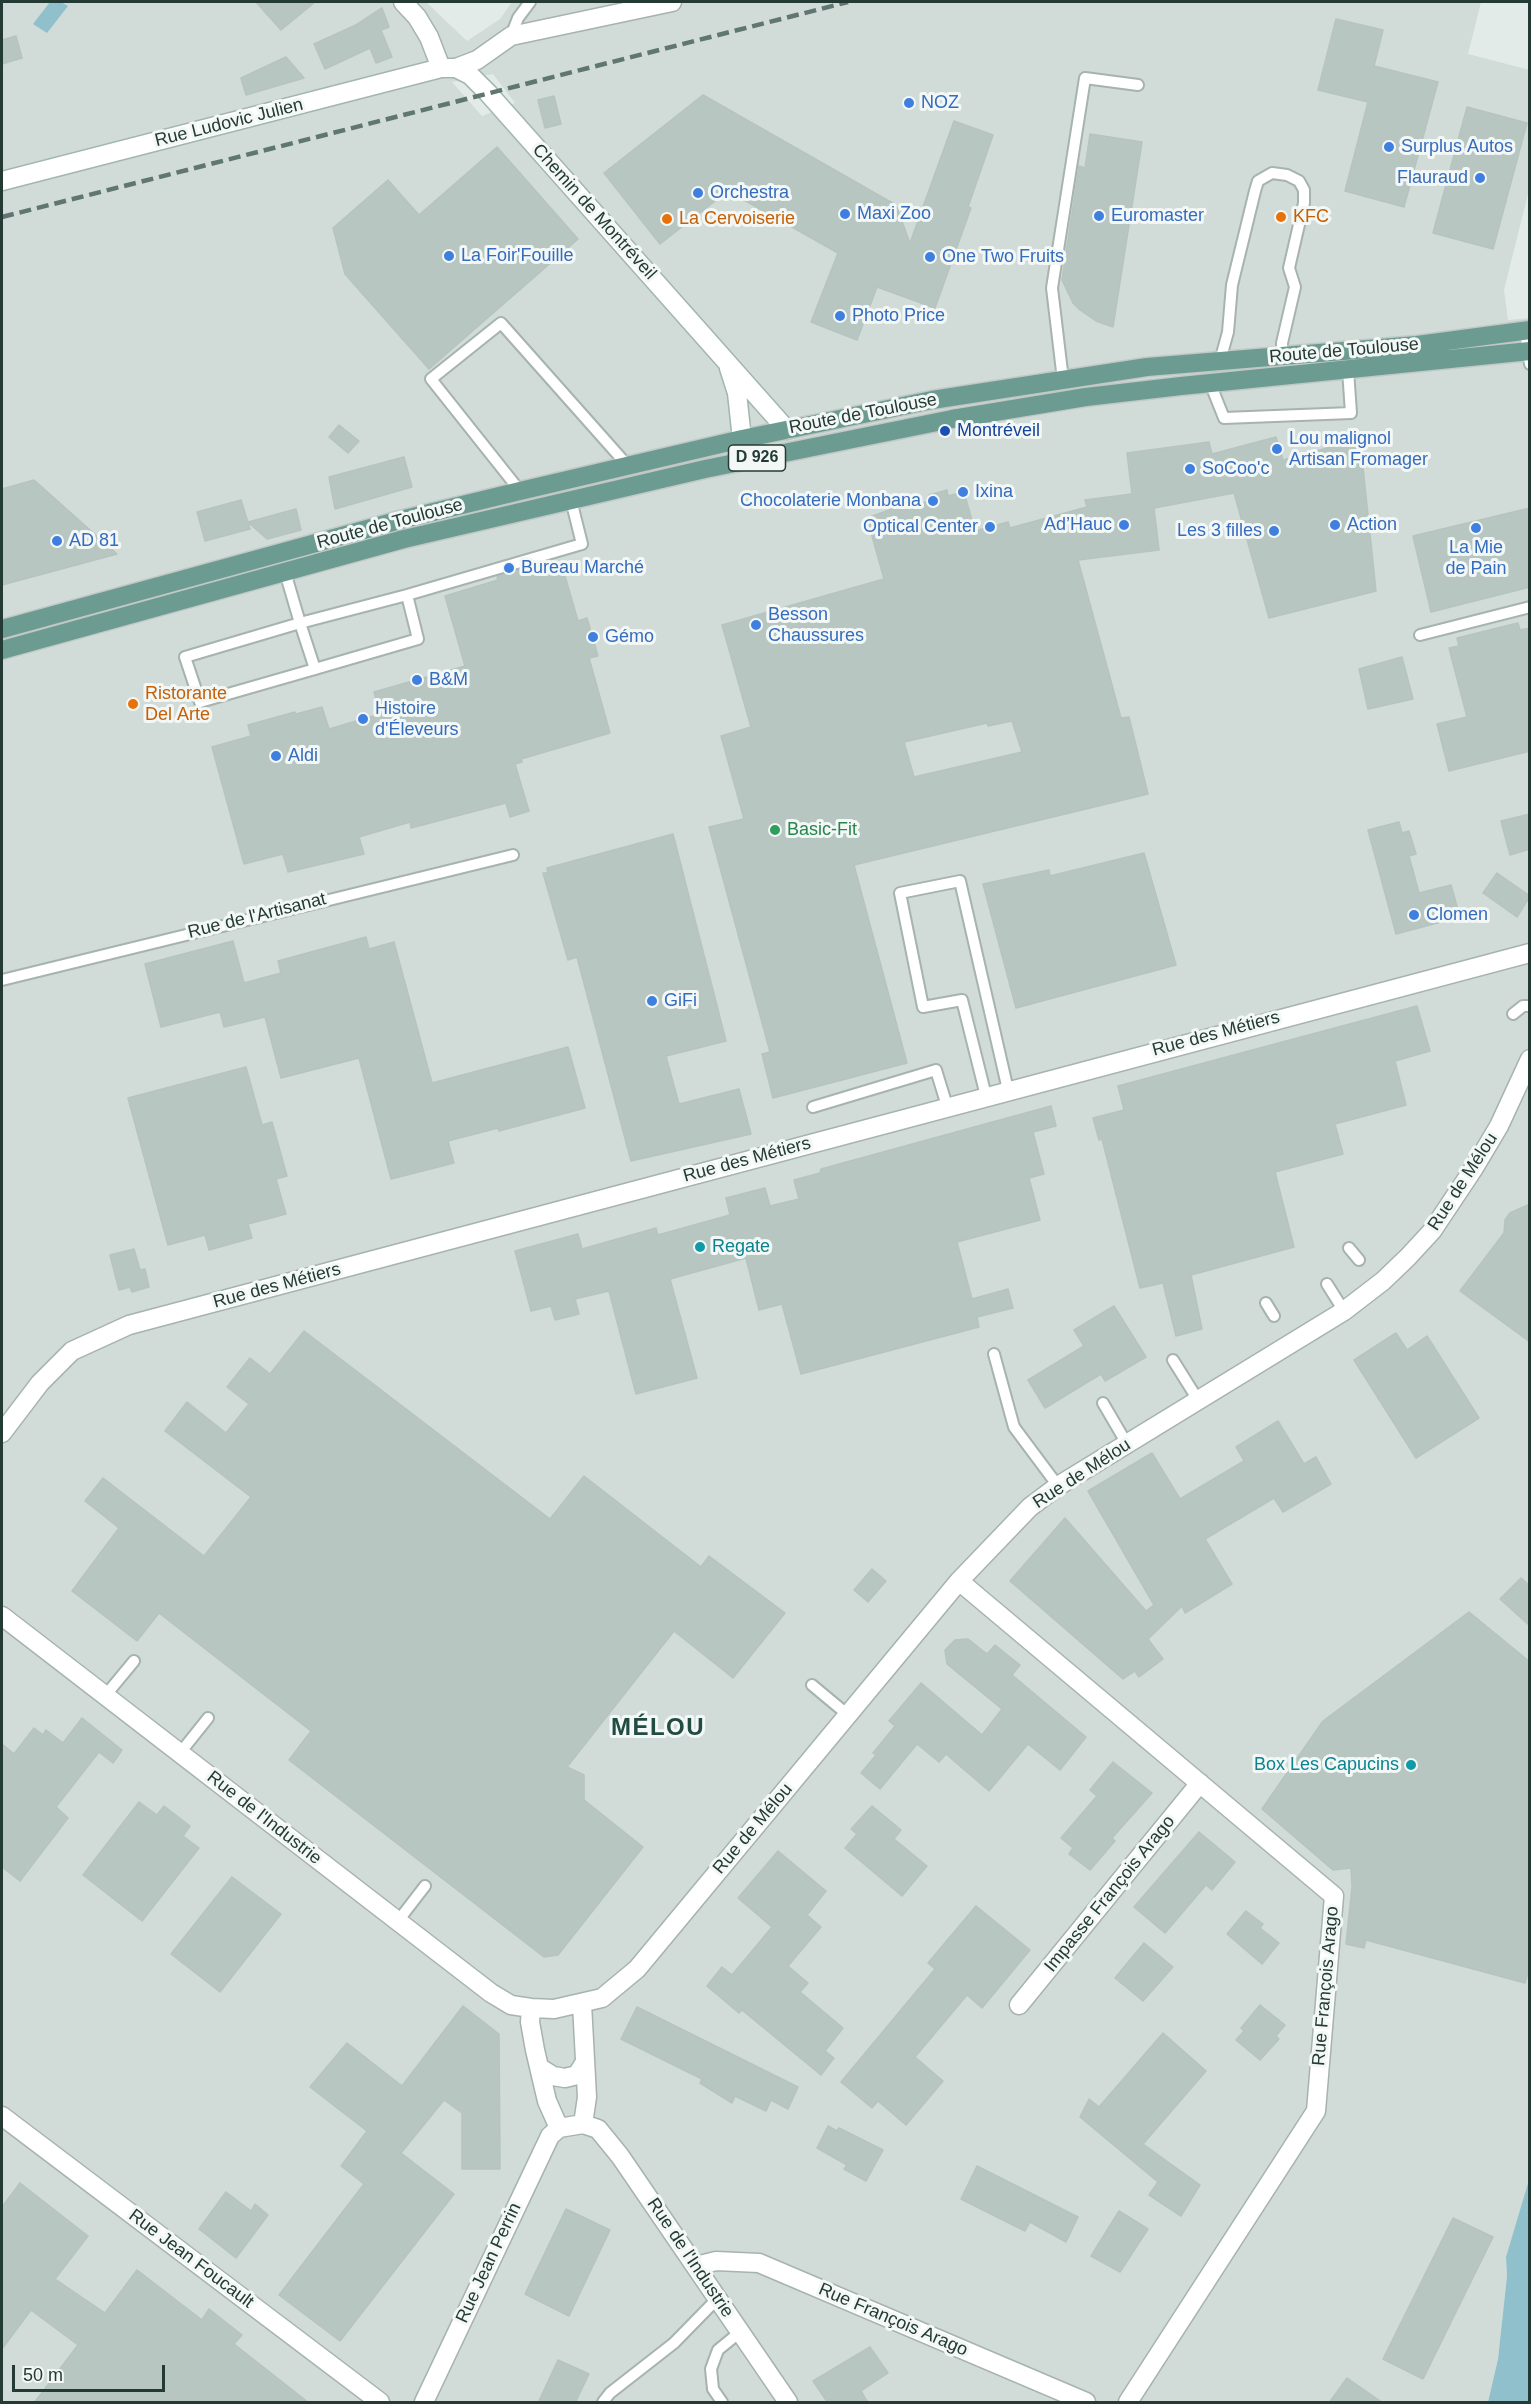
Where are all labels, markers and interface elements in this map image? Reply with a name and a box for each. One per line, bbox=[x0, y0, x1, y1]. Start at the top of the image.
place label: NOZ bbox=[921, 92, 959, 114]
street label: Rue Ludovic Julien bbox=[153, 94, 305, 152]
marker: NOZ bbox=[902, 96, 916, 110]
place label: Surplus Autos bbox=[1401, 136, 1513, 158]
street label: Chemin de Montréveil bbox=[527, 140, 661, 284]
marker: Surplus Autos bbox=[1382, 140, 1396, 154]
place label: Flauraud bbox=[1397, 167, 1468, 189]
marker: Flauraud bbox=[1473, 171, 1487, 185]
place label: Orchestra bbox=[710, 182, 789, 204]
marker: Orchestra bbox=[691, 186, 705, 200]
place label: Maxi Zoo bbox=[857, 203, 931, 225]
place label: Euromaster bbox=[1111, 205, 1204, 227]
place label: KFC bbox=[1293, 206, 1329, 228]
marker: Maxi Zoo bbox=[838, 207, 852, 221]
place label: La Cervoiserie bbox=[679, 208, 795, 230]
marker: Euromaster bbox=[1092, 209, 1106, 223]
marker: KFC bbox=[1274, 210, 1288, 224]
marker: La Cervoiserie bbox=[660, 212, 674, 226]
place label: La Foir'Fouille bbox=[461, 245, 573, 267]
place label: One Two Fruits bbox=[942, 246, 1064, 268]
marker: La Foir'Fouille bbox=[442, 249, 456, 263]
marker: One Two Fruits bbox=[923, 250, 937, 264]
place label: Photo Price bbox=[852, 305, 945, 327]
marker: Photo Price bbox=[833, 309, 847, 323]
street label: Route de Toulouse bbox=[1268, 334, 1420, 368]
street label: Route de Toulouse bbox=[787, 389, 939, 439]
place label: Montréveil bbox=[957, 420, 1040, 442]
marker: Montréveil bbox=[938, 424, 952, 438]
place label: Lou malignol Artisan Fromager bbox=[1289, 428, 1428, 470]
marker: Lou malignol Artisan Fromager bbox=[1270, 442, 1284, 456]
road number: D 926 bbox=[728, 445, 786, 471]
place label: SoCoo'c bbox=[1202, 458, 1269, 480]
marker: SoCoo'c bbox=[1183, 462, 1197, 476]
place label: Ixina bbox=[975, 481, 1013, 503]
marker: Ixina bbox=[956, 485, 970, 499]
place label: Chocolaterie Monbana bbox=[740, 490, 921, 512]
street label: Route de Toulouse bbox=[315, 494, 465, 554]
marker: Chocolaterie Monbana bbox=[926, 494, 940, 508]
place label: Ad’Hauc bbox=[1044, 514, 1112, 536]
place label: Action bbox=[1347, 514, 1397, 536]
place label: Optical Center bbox=[863, 516, 978, 538]
marker: Ad’Hauc bbox=[1117, 518, 1131, 532]
marker: Action bbox=[1328, 518, 1342, 532]
marker: Optical Center bbox=[983, 520, 997, 534]
place label: Les 3 filles bbox=[1177, 520, 1262, 542]
marker: La Mie de Pain bbox=[1469, 521, 1483, 535]
marker: Les 3 filles bbox=[1267, 524, 1281, 538]
place label: AD 81 bbox=[69, 530, 119, 552]
marker: AD 81 bbox=[50, 534, 64, 548]
place label: La Mie de Pain bbox=[1445, 537, 1507, 580]
place label: Bureau Marché bbox=[521, 557, 644, 579]
marker: Bureau Marché bbox=[502, 561, 516, 575]
place label: Besson Chaussures bbox=[768, 604, 864, 646]
marker: Besson Chaussures bbox=[749, 618, 763, 632]
place label: Gémo bbox=[605, 626, 654, 648]
marker: Gémo bbox=[586, 630, 600, 644]
place label: B&M bbox=[429, 669, 468, 691]
marker: B&M bbox=[410, 673, 424, 687]
place label: Ristorante Del Arte bbox=[145, 683, 227, 726]
marker: Ristorante Del Arte bbox=[126, 697, 140, 711]
place label: Histoire d'Éleveurs bbox=[375, 698, 458, 740]
marker: Histoire d'Éleveurs bbox=[356, 712, 370, 726]
place label: Aldi bbox=[288, 745, 318, 767]
marker: Aldi bbox=[269, 749, 283, 763]
place label: Basic-Fit bbox=[787, 819, 857, 841]
marker: Basic-Fit bbox=[768, 823, 782, 837]
street label: Rue de l'Artisanat bbox=[186, 888, 328, 944]
place label: Clomen bbox=[1426, 904, 1488, 926]
marker: Clomen bbox=[1407, 908, 1421, 922]
place label: GiFi bbox=[664, 990, 697, 1012]
marker: GiFi bbox=[645, 994, 659, 1008]
street label: Rue des Métiers bbox=[1150, 1007, 1282, 1061]
street label: Rue de Mélou bbox=[1423, 1129, 1503, 1235]
street label: Rue des Métiers bbox=[681, 1133, 813, 1187]
place label: Regate bbox=[712, 1236, 770, 1258]
marker: Regate bbox=[693, 1240, 707, 1254]
street label: Rue des Métiers bbox=[211, 1259, 343, 1313]
street label: Rue de Mélou bbox=[1029, 1434, 1135, 1514]
district label: MÉLOU bbox=[611, 1714, 705, 1742]
place label: Box Les Capucins bbox=[1254, 1754, 1399, 1776]
marker: Box Les Capucins bbox=[1404, 1758, 1418, 1772]
street label: Rue de l'Industrie bbox=[202, 1767, 326, 1869]
street label: Rue de Mélou bbox=[709, 1779, 797, 1879]
street label: Impasse François Arago bbox=[1040, 1811, 1180, 1977]
street label: Rue François Arago bbox=[1308, 1905, 1344, 2067]
street label: Rue de l'Industrie bbox=[642, 2194, 738, 2322]
street label: Rue Jean Perrin bbox=[452, 2199, 526, 2327]
street label: Rue Jean Foucault bbox=[124, 2205, 258, 2313]
street label: Rue François Arago bbox=[815, 2279, 971, 2361]
scale bar bbox=[15, 2353, 168, 2391]
text: 50 m bbox=[23, 2365, 63, 2385]

